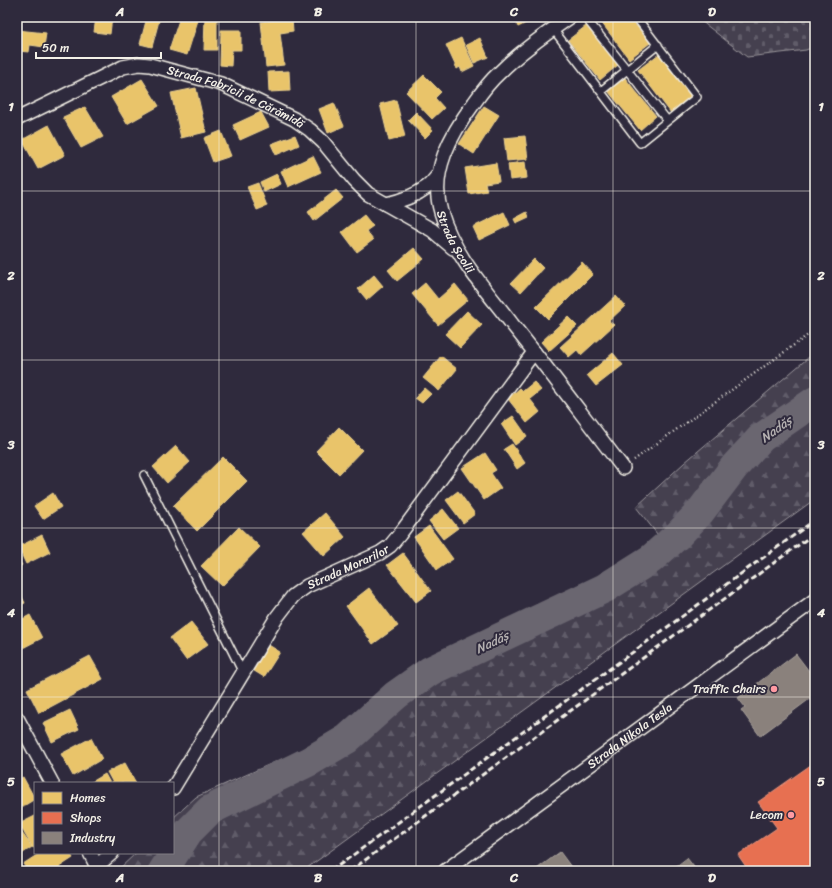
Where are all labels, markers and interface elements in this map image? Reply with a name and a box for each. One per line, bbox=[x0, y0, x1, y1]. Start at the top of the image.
text: A bbox=[115, 0, 124, 23]
text: B bbox=[314, 0, 323, 23]
text: C bbox=[509, 0, 519, 23]
text: D bbox=[708, 0, 716, 23]
scale bar bbox=[36, 34, 161, 60]
text: 50 m bbox=[42, 37, 69, 59]
street label: Strada Fabricii de Cărămidă bbox=[164, 59, 310, 135]
text: 1 bbox=[8, 95, 14, 118]
text: 1 bbox=[818, 95, 824, 118]
street label: Strada Școlii bbox=[430, 208, 481, 279]
text: 2 bbox=[6, 264, 15, 287]
text: 2 bbox=[816, 264, 825, 287]
water label: Nadăș bbox=[755, 408, 799, 449]
text: 3 bbox=[6, 433, 15, 456]
text: 3 bbox=[816, 433, 825, 456]
street label: Strada Morarilor bbox=[303, 538, 395, 596]
text: 4 bbox=[6, 601, 16, 624]
text: 4 bbox=[816, 601, 826, 624]
water label: Nadăș bbox=[471, 623, 515, 660]
place label: Traffic Chairs bbox=[693, 678, 766, 700]
marker: Traffic Chairs bbox=[769, 684, 779, 694]
street label: Strada Nikola Tesla bbox=[582, 697, 677, 775]
text: 5 bbox=[7, 770, 15, 793]
text: 5 bbox=[817, 770, 825, 793]
legend bbox=[34, 782, 174, 854]
text: Homes bbox=[70, 787, 106, 809]
place label: Lecom bbox=[750, 804, 783, 826]
text: Shops bbox=[70, 807, 101, 829]
marker: Lecom bbox=[786, 810, 796, 820]
text: Industry bbox=[69, 827, 116, 849]
text: A bbox=[115, 866, 124, 888]
text: B bbox=[314, 866, 323, 888]
text: C bbox=[509, 866, 519, 888]
text: D bbox=[708, 866, 716, 888]

